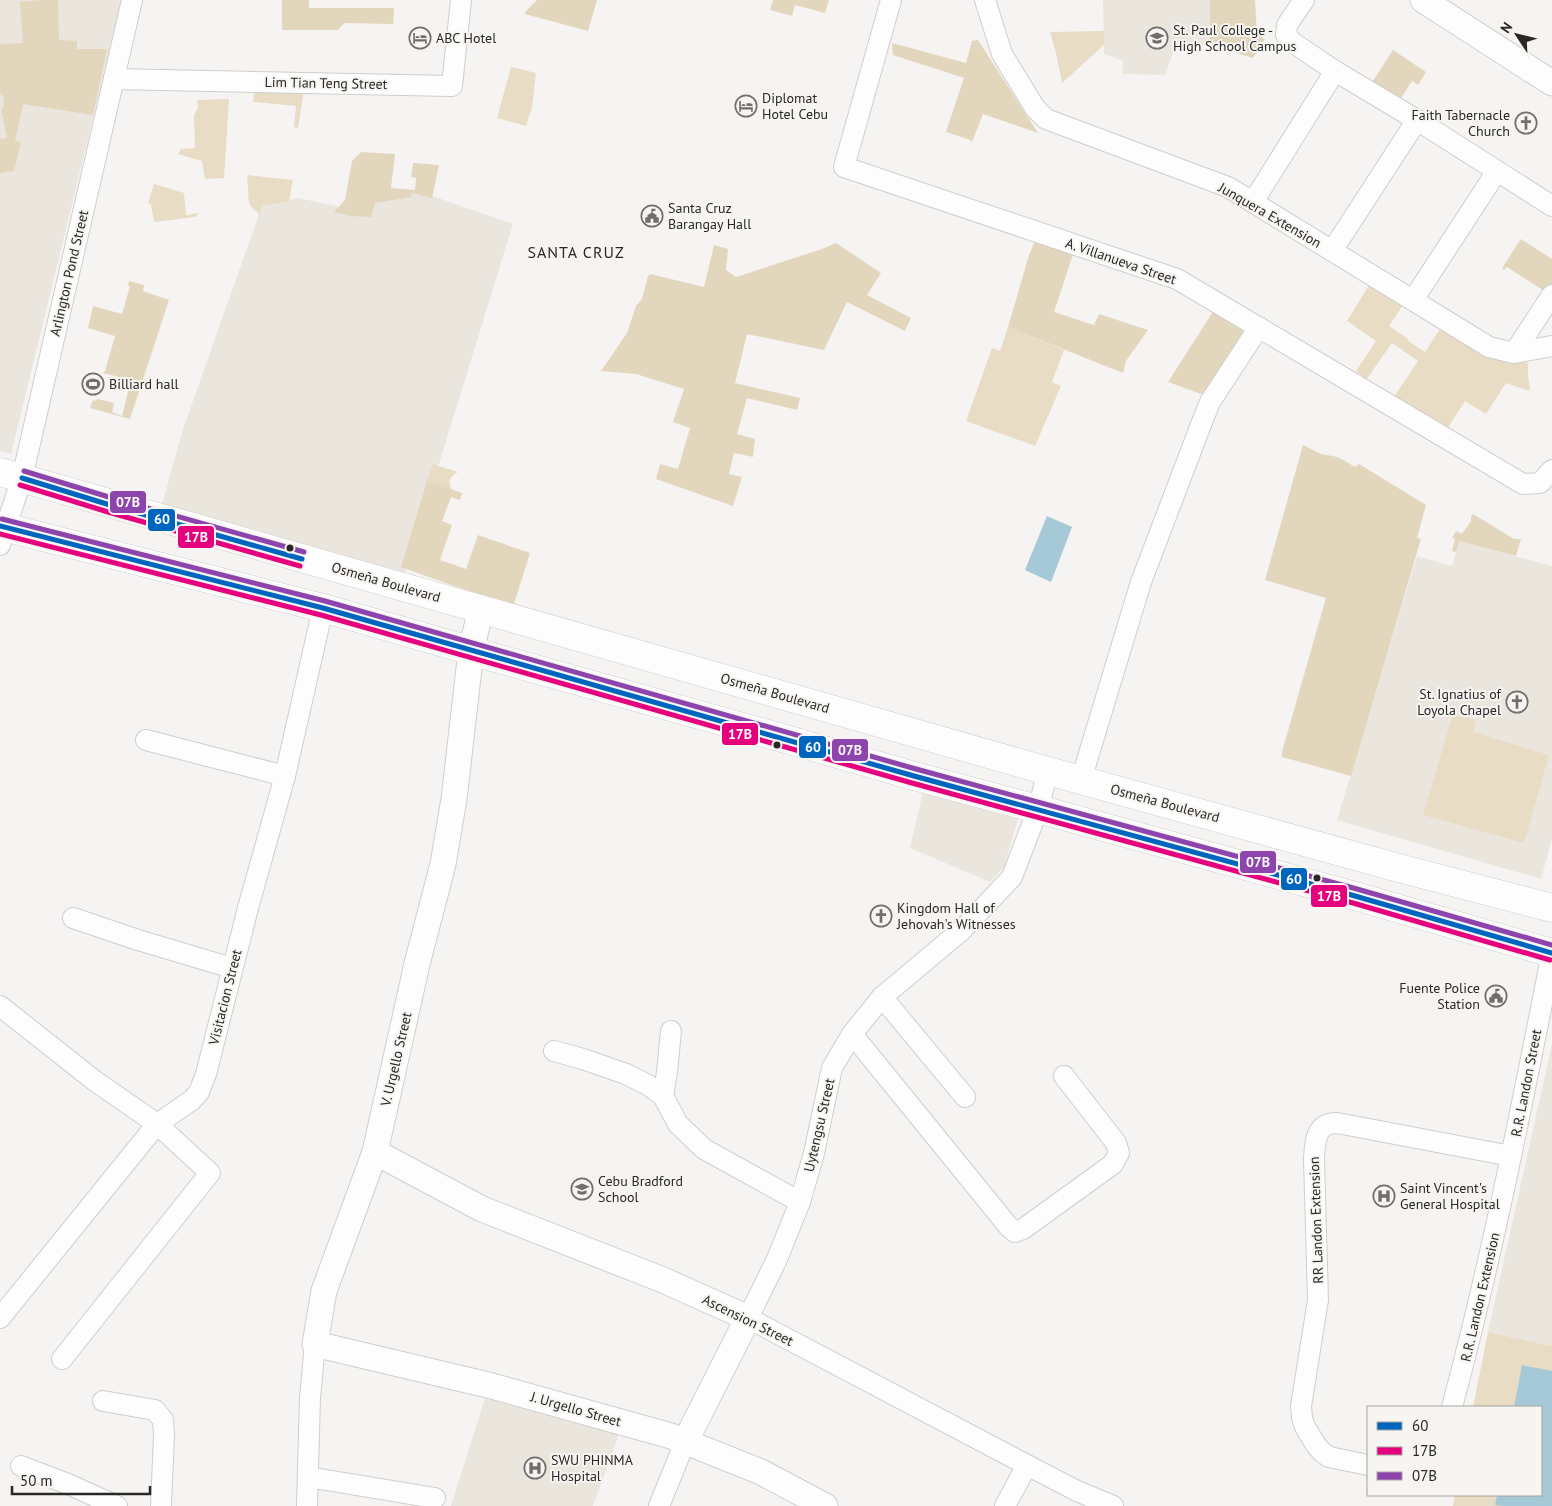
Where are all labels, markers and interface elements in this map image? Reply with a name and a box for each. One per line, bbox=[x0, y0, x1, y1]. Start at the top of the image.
north arrow bbox=[1492, 10, 1542, 60]
text: N bbox=[1496, 19, 1516, 36]
place label: St. Paul College - High School Campus bbox=[1173, 21, 1297, 55]
hotel icon: ABC Hotel bbox=[408, 26, 432, 50]
school or university icon: St. Paul College - High School Campus bbox=[1145, 26, 1169, 50]
place label: ABC Hotel bbox=[436, 29, 496, 47]
street label: Lim Tian Teng Street bbox=[264, 73, 388, 93]
place label: Diplomat Hotel Cebu bbox=[762, 89, 828, 123]
hotel icon: Diplomat Hotel Cebu bbox=[734, 94, 758, 118]
place label: Faith Tabernacle Church bbox=[1412, 106, 1510, 140]
church icon: Faith Tabernacle Church bbox=[1514, 111, 1538, 135]
street label: Junquera Extension bbox=[1214, 178, 1325, 252]
place label: Santa Cruz Barangay Hall bbox=[668, 199, 751, 233]
public building icon: Santa Cruz Barangay Hall bbox=[640, 204, 664, 228]
street label: Arlington Pond Street bbox=[46, 208, 92, 338]
street label: A. Villanueva Street bbox=[1063, 234, 1179, 288]
district label: SANTA CRUZ bbox=[527, 242, 625, 262]
sports icon: Billiard hall bbox=[81, 372, 105, 396]
place label: Billiard hall bbox=[109, 375, 179, 393]
line badge: 07B bbox=[109, 490, 147, 514]
text: 07B bbox=[116, 493, 140, 511]
line badge: 60 bbox=[147, 508, 176, 532]
text: 60 bbox=[154, 510, 170, 528]
line badge: 17B bbox=[177, 525, 215, 549]
text: 17B bbox=[184, 528, 208, 546]
unlabelled marker bbox=[285, 543, 295, 553]
street label: Osmeña Boulevard bbox=[329, 558, 443, 606]
street label: Osmeña Boulevard bbox=[718, 669, 832, 717]
place label: St. Ignatius of Loyola Chapel bbox=[1417, 685, 1502, 719]
church icon: St. Ignatius of Loyola Chapel bbox=[1505, 690, 1529, 714]
line badge: 17B bbox=[721, 722, 759, 746]
text: 17B bbox=[728, 725, 752, 743]
line badge: 60 bbox=[798, 735, 827, 759]
text: 60 bbox=[805, 738, 821, 756]
line badge: 07B bbox=[831, 738, 869, 762]
unlabelled marker bbox=[772, 740, 782, 750]
text: 07B bbox=[838, 741, 862, 759]
street label: Osmeña Boulevard bbox=[1108, 780, 1222, 826]
line badge: 07B bbox=[1239, 850, 1277, 874]
text: 07B bbox=[1246, 853, 1270, 871]
line badge: 60 bbox=[1280, 867, 1308, 891]
text: 60 bbox=[1286, 870, 1302, 888]
unlabelled marker bbox=[1312, 873, 1322, 883]
line badge: 17B bbox=[1310, 884, 1348, 908]
text: 17B bbox=[1317, 887, 1341, 905]
place label: Kingdom Hall of Jehovah's Witnesses bbox=[896, 899, 1016, 933]
church icon: Kingdom Hall of Jehovah's Witnesses bbox=[869, 904, 893, 928]
street label: Visitacion Street bbox=[204, 947, 246, 1048]
place label: Fuente Police Station bbox=[1399, 979, 1480, 1013]
public building icon: Fuente Police Station bbox=[1484, 984, 1508, 1008]
street label: V. Urgello Street bbox=[376, 1010, 416, 1109]
street label: R.R. Landon Street bbox=[1507, 1028, 1545, 1138]
street label: Uytengsu Street bbox=[799, 1076, 839, 1174]
street label: RR Landon Extension bbox=[1305, 1156, 1327, 1284]
place label: Cebu Bradford School bbox=[598, 1172, 683, 1206]
school or university icon: Cebu Bradford School bbox=[570, 1177, 594, 1201]
place label: Saint Vincent's General Hospital bbox=[1400, 1179, 1500, 1213]
hospital icon: Saint Vincent's General Hospital bbox=[1372, 1184, 1396, 1208]
street label: R.R. Landon Extension bbox=[1456, 1231, 1504, 1363]
street label: Ascension Street bbox=[699, 1290, 797, 1350]
street label: J. Urgello Street bbox=[528, 1387, 624, 1431]
legend bbox=[1367, 1406, 1542, 1496]
text: 60 bbox=[1412, 1416, 1428, 1435]
text: 17B bbox=[1412, 1441, 1437, 1460]
place label: SWU PHINMA Hospital bbox=[551, 1451, 634, 1485]
hospital icon: SWU PHINMA Hospital bbox=[523, 1456, 547, 1480]
scale bar bbox=[12, 1464, 150, 1496]
text: 07B bbox=[1412, 1466, 1437, 1485]
text: 50 m bbox=[20, 1471, 53, 1490]

